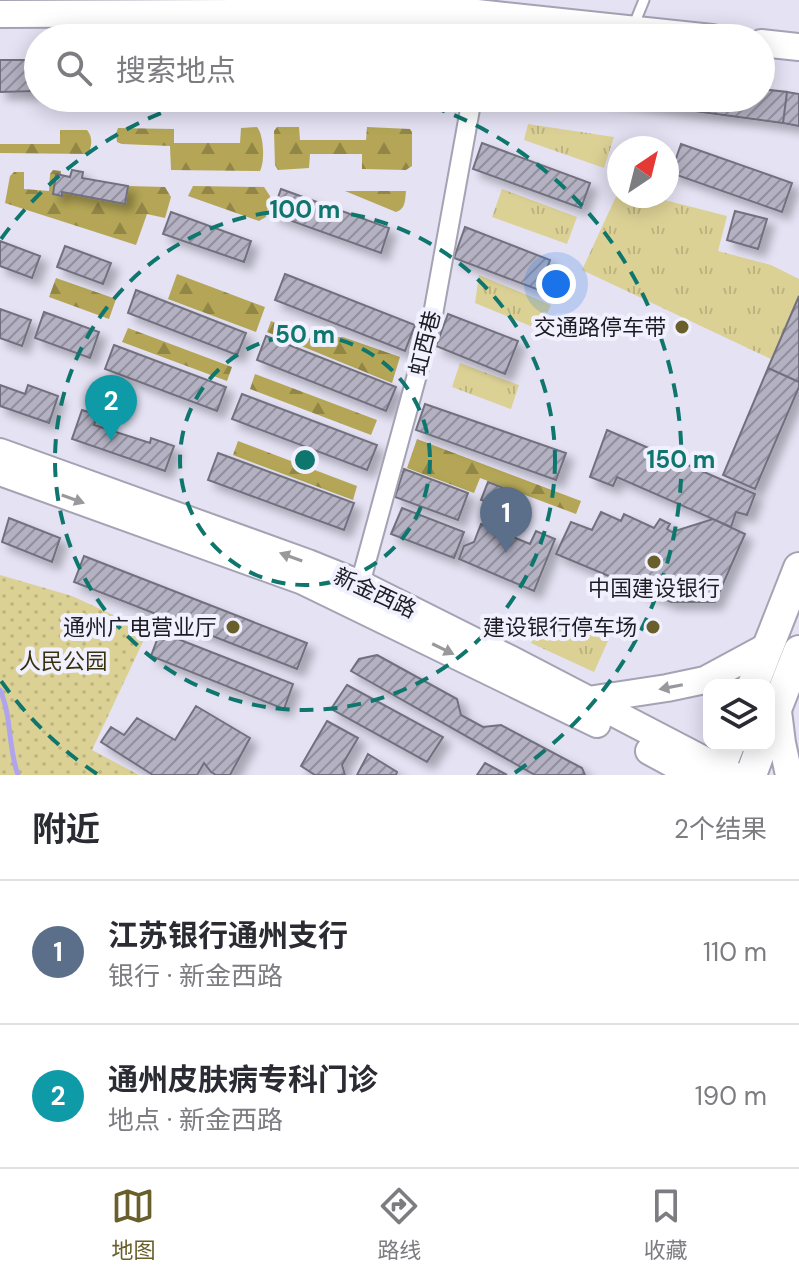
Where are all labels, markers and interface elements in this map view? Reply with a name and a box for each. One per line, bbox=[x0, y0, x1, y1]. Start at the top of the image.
search box bbox=[24, 24, 775, 112]
icon: search bbox=[52, 46, 96, 90]
text: 搜索地点 bbox=[116, 51, 236, 90]
north arrow bbox=[607, 136, 679, 208]
text: 100 m bbox=[270, 194, 340, 225]
your location bbox=[536, 264, 576, 304]
street label: 虹西巷 bbox=[403, 307, 447, 379]
place label: 交通路停车带 bbox=[534, 313, 666, 342]
marker: 交通路停车带 bbox=[673, 318, 691, 336]
text: 50 m bbox=[275, 319, 335, 350]
pin: 2 bbox=[85, 375, 137, 441]
text: 150 m bbox=[647, 444, 715, 475]
centre of rings bbox=[291, 446, 319, 474]
pin: 1 bbox=[480, 487, 532, 553]
one-way arrow bbox=[61, 493, 85, 506]
one-way arrow bbox=[279, 550, 303, 562]
marker: 中国建设银行 bbox=[645, 553, 663, 571]
street label: 新金西路 bbox=[329, 561, 421, 625]
place label: 中国建设银行 bbox=[588, 574, 720, 603]
place label: 通州广电营业厅 bbox=[63, 613, 217, 642]
place label: 建设银行停车场 bbox=[483, 613, 637, 642]
marker: 通州广电营业厅 bbox=[224, 618, 242, 636]
marker: 建设银行停车场 bbox=[644, 618, 662, 636]
one-way arrow bbox=[432, 642, 455, 656]
park label: 人民公园 bbox=[19, 647, 107, 676]
map controls bbox=[703, 679, 775, 751]
button: layers bbox=[703, 679, 775, 751]
one-way arrow bbox=[658, 682, 683, 694]
text: 附近 bbox=[32, 807, 100, 852]
text: 2个结果 bbox=[674, 812, 767, 846]
text: 江苏银行通州支行 bbox=[108, 916, 348, 955]
text: 1 bbox=[53, 935, 63, 969]
text: 110 m bbox=[703, 935, 767, 969]
text: 银行 · 新金西路 bbox=[108, 959, 283, 993]
text: 通州皮肤病专科门诊 bbox=[108, 1060, 378, 1099]
text: 2 bbox=[50, 1079, 66, 1113]
text: 190 m bbox=[695, 1079, 767, 1113]
text: 地点 · 新金西路 bbox=[108, 1103, 283, 1137]
tab: 地图 bbox=[111, 1184, 155, 1265]
tab: 路线 bbox=[377, 1184, 422, 1265]
tab: 收藏 bbox=[644, 1184, 688, 1265]

